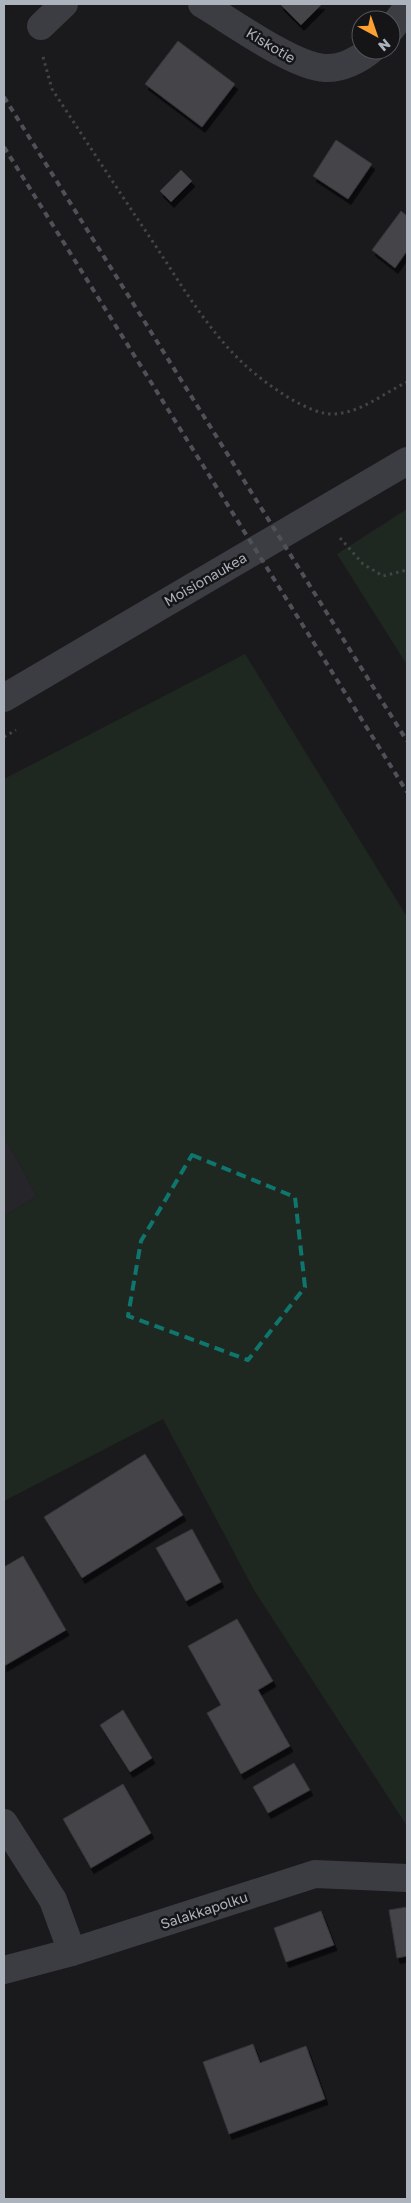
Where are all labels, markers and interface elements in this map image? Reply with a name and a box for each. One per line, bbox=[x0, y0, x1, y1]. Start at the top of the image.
north arrow bbox=[351, 10, 401, 60]
street label: Kiskotie bbox=[243, 24, 299, 66]
text: N bbox=[375, 35, 394, 55]
street label: Moisionaukea bbox=[161, 549, 249, 609]
street label: Salakkapolku bbox=[158, 1888, 250, 1932]

